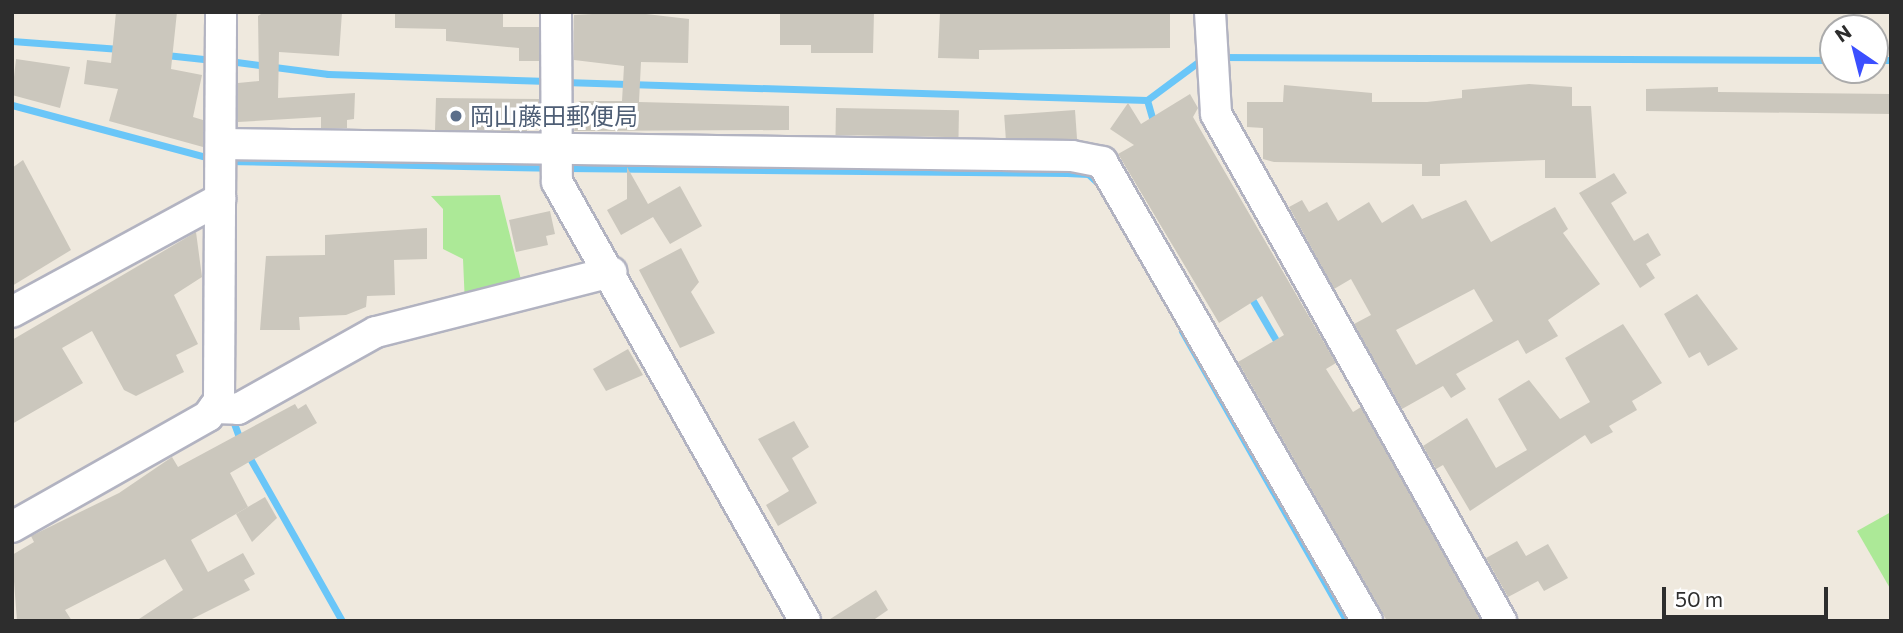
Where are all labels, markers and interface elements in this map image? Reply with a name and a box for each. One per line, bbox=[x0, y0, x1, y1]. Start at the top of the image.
north arrow bbox=[1819, 14, 1889, 84]
text: N bbox=[1830, 20, 1855, 47]
place label: 岡山藤田郵便局 bbox=[470, 102, 638, 130]
marker: 岡山藤田郵便局 bbox=[448, 108, 464, 124]
scale bar bbox=[1665, 574, 1831, 618]
text: 50 m bbox=[1675, 586, 1723, 611]

